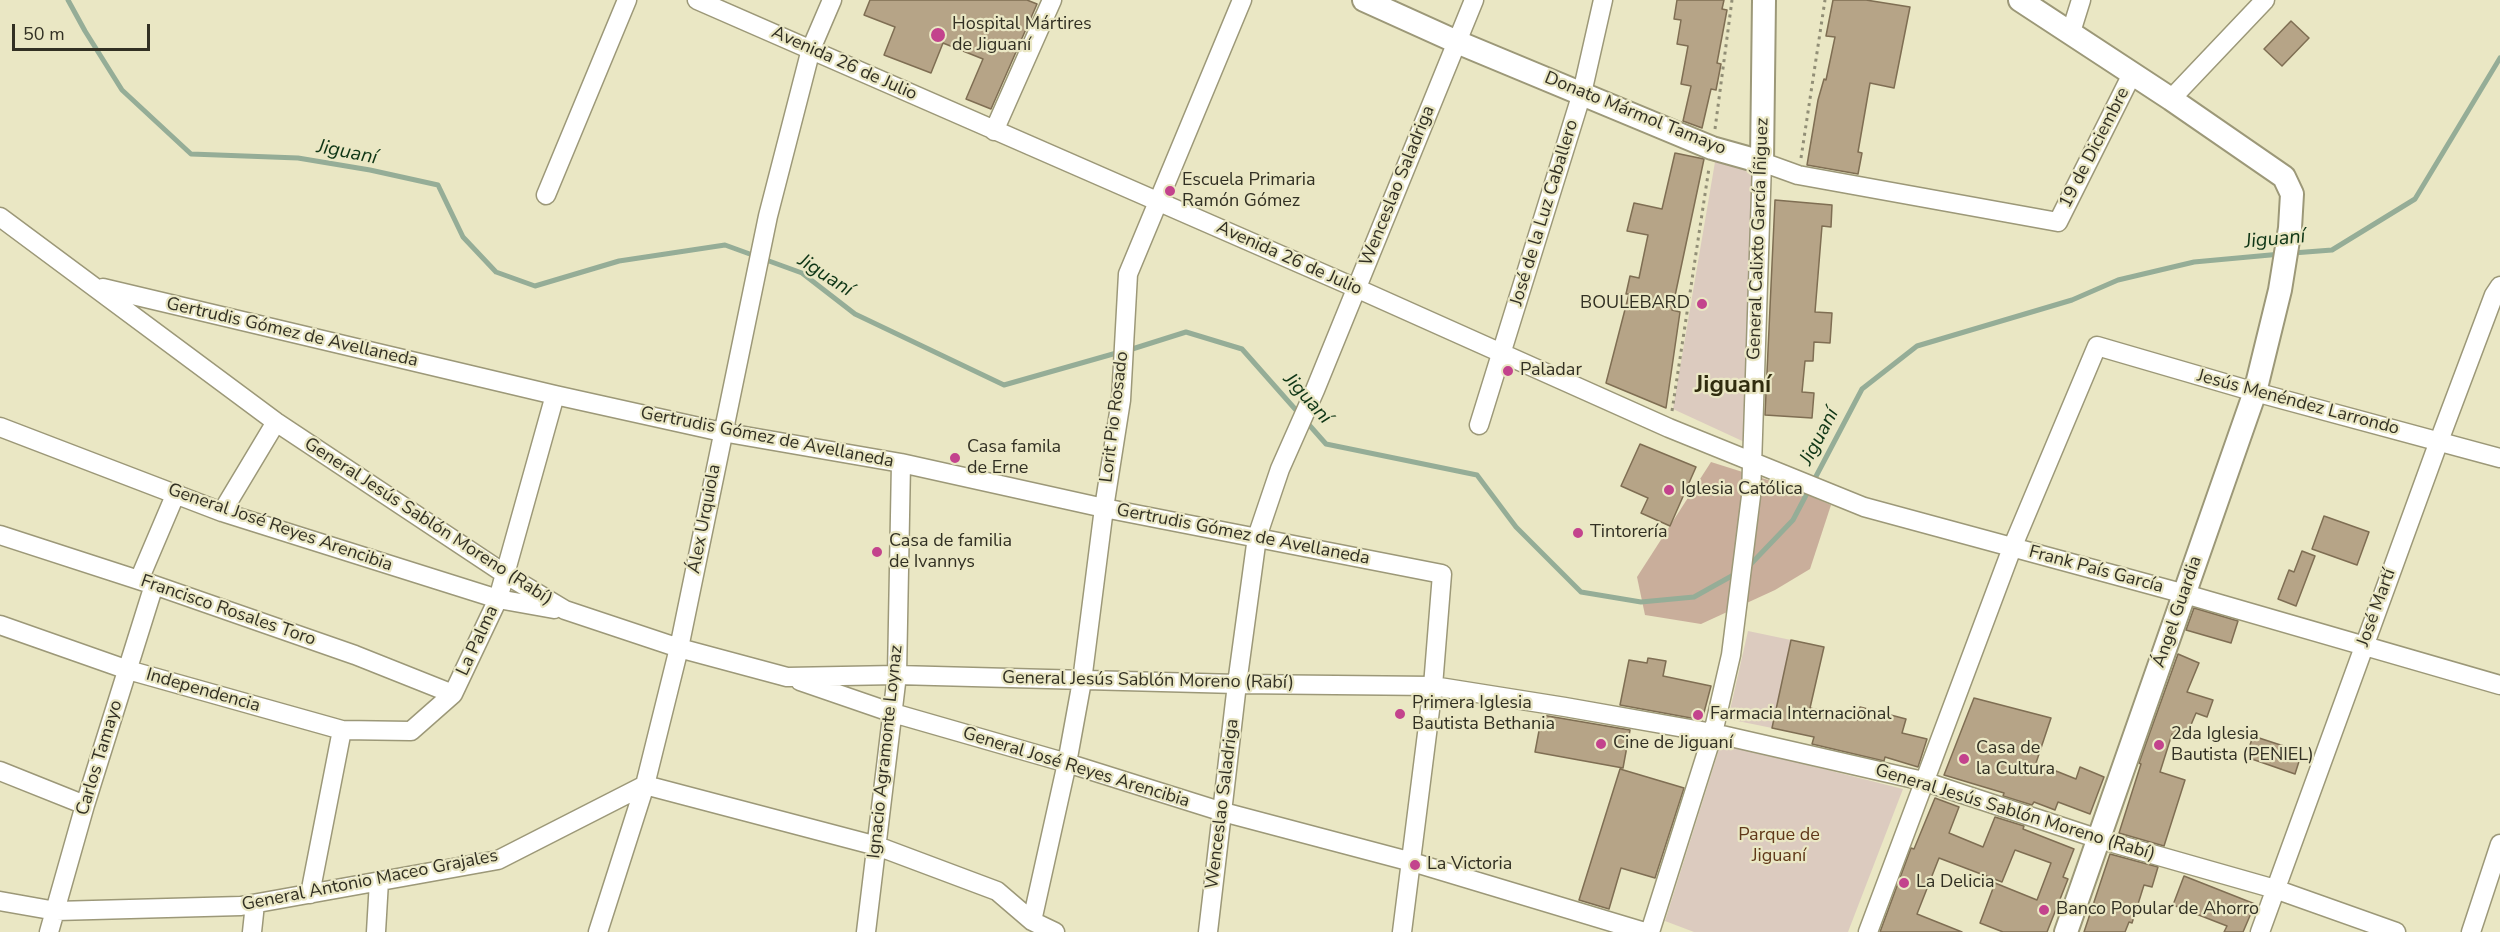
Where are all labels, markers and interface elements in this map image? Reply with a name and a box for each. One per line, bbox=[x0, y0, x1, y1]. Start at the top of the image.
scale bar bbox=[15, 12, 153, 50]
place label: Hospital Mártires de Jiguaní bbox=[952, 14, 1092, 57]
text: 50 m bbox=[23, 22, 65, 46]
street label: Avenida 26 de Julio bbox=[768, 22, 920, 106]
marker: Hospital Mártires de Jiguaní bbox=[929, 26, 947, 44]
street label: Donato Mármol Tamayo bbox=[1541, 68, 1729, 160]
street label: 19 de Diciembre bbox=[2055, 84, 2135, 212]
street label: Wenceslao Saladriga bbox=[1356, 103, 1440, 269]
street label: José de la Luz Caballero bbox=[1506, 117, 1584, 309]
street label: General Calixto García Íñiguez bbox=[1744, 117, 1774, 361]
water label: Jiguaní bbox=[315, 135, 379, 171]
place label: Escuela Primaria Ramón Gómez bbox=[1182, 170, 1315, 213]
marker: Escuela Primaria Ramón Gómez bbox=[1163, 184, 1177, 198]
street label: Avenida 26 de Julio bbox=[1213, 217, 1365, 301]
water label: Jiguaní bbox=[2244, 225, 2306, 255]
water label: Jiguaní bbox=[793, 249, 857, 303]
place label: BOULEBARD bbox=[1580, 293, 1690, 315]
street label: Gertrudis Gómez de Avellaneda bbox=[164, 294, 420, 372]
marker: BOULEBARD bbox=[1695, 297, 1709, 311]
street label: Lorit Pio Rosado bbox=[1096, 350, 1134, 484]
place label: Paladar bbox=[1520, 360, 1582, 382]
marker: Paladar bbox=[1501, 364, 1515, 378]
street label: Jesús Menéndez Larrondo bbox=[2195, 366, 2401, 440]
water label: Jiguaní bbox=[1278, 368, 1336, 430]
district label: Jiguaní bbox=[1695, 372, 1771, 400]
street label: Gertrudis Gómez de Avellaneda bbox=[639, 403, 895, 473]
water label: Jiguaní bbox=[1795, 405, 1845, 469]
street label: General Jesús Sablón Moreno (Rabí) bbox=[300, 433, 556, 611]
place label: Casa famila de Erne bbox=[967, 437, 1061, 480]
marker: Casa famila de Erne bbox=[948, 451, 962, 465]
street label: Álex Urquiola bbox=[684, 462, 726, 576]
street label: General José Reyes Arencibia bbox=[165, 479, 395, 577]
place label: Iglesia Católica bbox=[1681, 479, 1803, 501]
marker: Iglesia Católica bbox=[1662, 483, 1676, 497]
street label: Gertrudis Gómez de Avellaneda bbox=[1115, 500, 1371, 570]
place label: Tintorería bbox=[1590, 522, 1668, 544]
marker: Tintorería bbox=[1571, 526, 1585, 540]
place label: Casa de familia de Ivannys bbox=[889, 531, 1012, 574]
street label: Frank País García bbox=[2026, 542, 2166, 598]
marker: Casa de familia de Ivannys bbox=[870, 545, 884, 559]
street label: Ángel Guardia bbox=[2149, 553, 2207, 671]
street label: José Martí bbox=[2353, 566, 2401, 650]
street label: Francisco Rosales Toro bbox=[138, 571, 318, 651]
street label: La Palma bbox=[452, 603, 504, 679]
street label: Ignacio Agramonte Loynaz bbox=[864, 644, 908, 860]
street label: Independencia bbox=[144, 664, 262, 718]
street label: General Jesús Sablón Moreno (Rabí) bbox=[1002, 668, 1294, 694]
place label: Primera Iglesia Bautista Bethania bbox=[1412, 693, 1555, 736]
street label: Carlos Tamayo bbox=[72, 698, 128, 818]
place label: Farmacia Internacional bbox=[1710, 704, 1892, 726]
marker: Primera Iglesia Bautista Bethania bbox=[1393, 707, 1407, 721]
marker: Farmacia Internacional bbox=[1691, 708, 1705, 722]
street label: Wenceslao Saladriga bbox=[1202, 718, 1244, 890]
street label: General José Reyes Arencibia bbox=[960, 723, 1192, 813]
place label: 2da Iglesia Bautista (PENIEL) bbox=[2171, 724, 2314, 766]
place label: Cine de Jiguaní bbox=[1613, 733, 1733, 755]
marker: Cine de Jiguaní bbox=[1594, 737, 1608, 751]
place label: Casa de la Cultura bbox=[1976, 738, 2055, 780]
marker: 2da Iglesia Bautista (PENIEL) bbox=[2152, 738, 2166, 752]
marker: Casa de la Cultura bbox=[1957, 752, 1971, 766]
street label: General Jesús Sablón Moreno (Rabí) bbox=[1872, 760, 2158, 866]
park label: Parque de Jiguaní bbox=[1738, 825, 1820, 868]
street label: General Antonio Maceo Grajales bbox=[240, 846, 500, 916]
place label: La Victoria bbox=[1427, 854, 1512, 876]
marker: La Victoria bbox=[1408, 858, 1422, 872]
place label: La Delicia bbox=[1916, 872, 1994, 894]
marker: La Delicia bbox=[1897, 876, 1911, 890]
place label: Banco Popular de Ahorro bbox=[2056, 899, 2259, 921]
marker: Banco Popular de Ahorro bbox=[2037, 903, 2051, 917]

